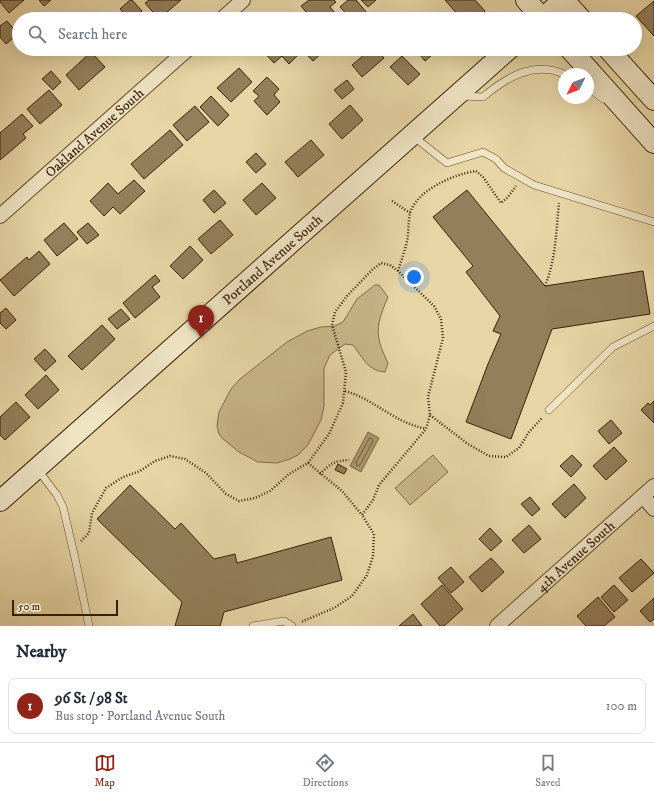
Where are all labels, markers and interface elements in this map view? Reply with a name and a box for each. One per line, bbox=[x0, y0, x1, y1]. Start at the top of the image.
search box bbox=[12, 12, 642, 56]
icon: search bbox=[26, 23, 48, 45]
text: Search here bbox=[58, 25, 127, 44]
north arrow bbox=[558, 68, 594, 104]
street label: Oakland Avenue South bbox=[42, 84, 149, 182]
street label: Portland Avenue South bbox=[219, 210, 327, 309]
your location bbox=[404, 267, 424, 287]
pin: 1 bbox=[188, 305, 214, 338]
street label: 4th Avenue South bbox=[533, 517, 619, 597]
scale bar bbox=[12, 598, 118, 617]
text: 50 m bbox=[18, 600, 40, 614]
text: Nearby bbox=[16, 641, 66, 663]
text: 96 St / 98 St bbox=[55, 689, 128, 708]
text: 1 bbox=[28, 698, 32, 714]
text: 100 m bbox=[606, 698, 637, 714]
text: Bus stop · Portland Avenue South bbox=[55, 708, 225, 724]
tab: Map bbox=[94, 752, 116, 790]
tab: Directions bbox=[303, 752, 348, 790]
tab: Saved bbox=[535, 752, 560, 790]

